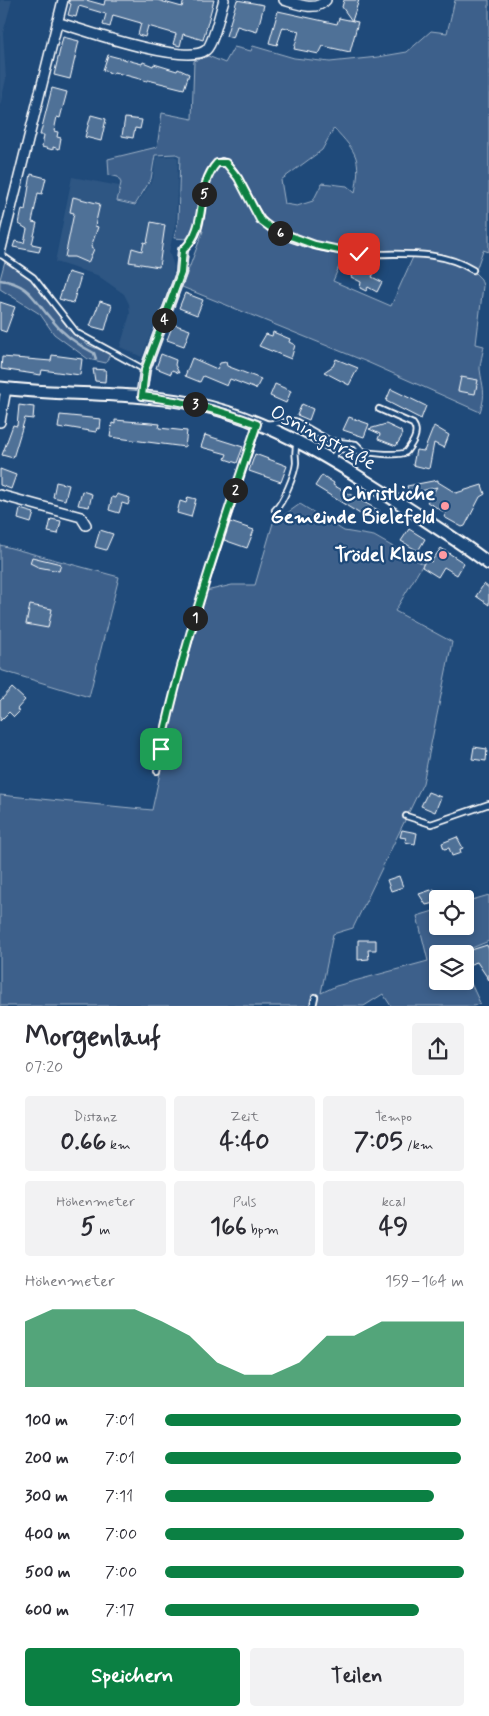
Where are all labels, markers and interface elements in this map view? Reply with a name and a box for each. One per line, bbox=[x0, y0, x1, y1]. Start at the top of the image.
pin: 5 bbox=[192, 182, 216, 206]
text: 5 bbox=[200, 185, 209, 203]
pin: 6 bbox=[268, 220, 292, 246]
text: 6 bbox=[277, 224, 284, 242]
pin bbox=[338, 233, 380, 275]
icon: check bbox=[345, 240, 373, 268]
pin: 4 bbox=[152, 308, 176, 332]
text: 4 bbox=[160, 311, 169, 329]
pin: 3 bbox=[182, 392, 208, 416]
text: 3 bbox=[192, 395, 199, 413]
street label: Osningstraße bbox=[265, 399, 381, 477]
pin: 2 bbox=[222, 478, 248, 502]
text: 2 bbox=[232, 481, 239, 499]
place label: Christliche Gemeinde Bielefeld bbox=[271, 481, 435, 531]
marker: Christliche Gemeinde Bielefeld bbox=[439, 500, 451, 512]
place label: Trödel Klaus bbox=[335, 542, 433, 569]
marker: Trödel Klaus bbox=[437, 549, 449, 561]
pin: 1 bbox=[182, 606, 208, 630]
text: 1 bbox=[192, 609, 199, 627]
pin bbox=[140, 728, 182, 770]
icon: arrive bbox=[147, 735, 175, 763]
map controls bbox=[429, 890, 474, 990]
button: locate bbox=[429, 890, 474, 935]
button: layers bbox=[429, 945, 474, 990]
text: Morgenlauf bbox=[25, 1019, 161, 1056]
button: share bbox=[412, 1023, 464, 1075]
text: 07:20 bbox=[25, 1057, 63, 1078]
text: Distanz bbox=[73, 1108, 118, 1126]
text: Zeit bbox=[230, 1108, 259, 1126]
text: Tempo bbox=[375, 1108, 412, 1126]
text: 0.66 bbox=[60, 1126, 106, 1159]
text: 4:40 bbox=[219, 1126, 270, 1159]
text: 7:05 bbox=[354, 1126, 403, 1159]
text: km bbox=[106, 1136, 131, 1154]
text: /km bbox=[403, 1136, 433, 1154]
text: Höhenmeter bbox=[56, 1193, 135, 1211]
text: Puls bbox=[233, 1193, 256, 1211]
text: kcal bbox=[382, 1193, 405, 1211]
text: 5 bbox=[81, 1211, 96, 1244]
text: 166 bbox=[210, 1211, 247, 1244]
text: 49 bbox=[379, 1211, 408, 1244]
text: m bbox=[96, 1221, 110, 1239]
text: bpm bbox=[247, 1221, 279, 1239]
text: Höhenmeter bbox=[25, 1271, 115, 1292]
text: 159–164 m bbox=[385, 1271, 464, 1292]
text: 100 m bbox=[25, 1410, 68, 1431]
text: 7:01 bbox=[105, 1410, 135, 1431]
text: 200 m bbox=[25, 1448, 69, 1469]
text: 7:01 bbox=[105, 1448, 135, 1469]
text: 300 m bbox=[25, 1486, 68, 1507]
text: 7:11 bbox=[105, 1486, 133, 1507]
text: 400 m bbox=[25, 1524, 70, 1545]
text: 7:00 bbox=[105, 1524, 137, 1545]
text: 500 m bbox=[25, 1562, 70, 1583]
text: 7:00 bbox=[105, 1562, 137, 1583]
text: 600 m bbox=[25, 1600, 69, 1621]
text: 7:17 bbox=[105, 1600, 134, 1621]
button: Speichern bbox=[25, 1648, 240, 1706]
button: Teilen bbox=[250, 1648, 464, 1706]

